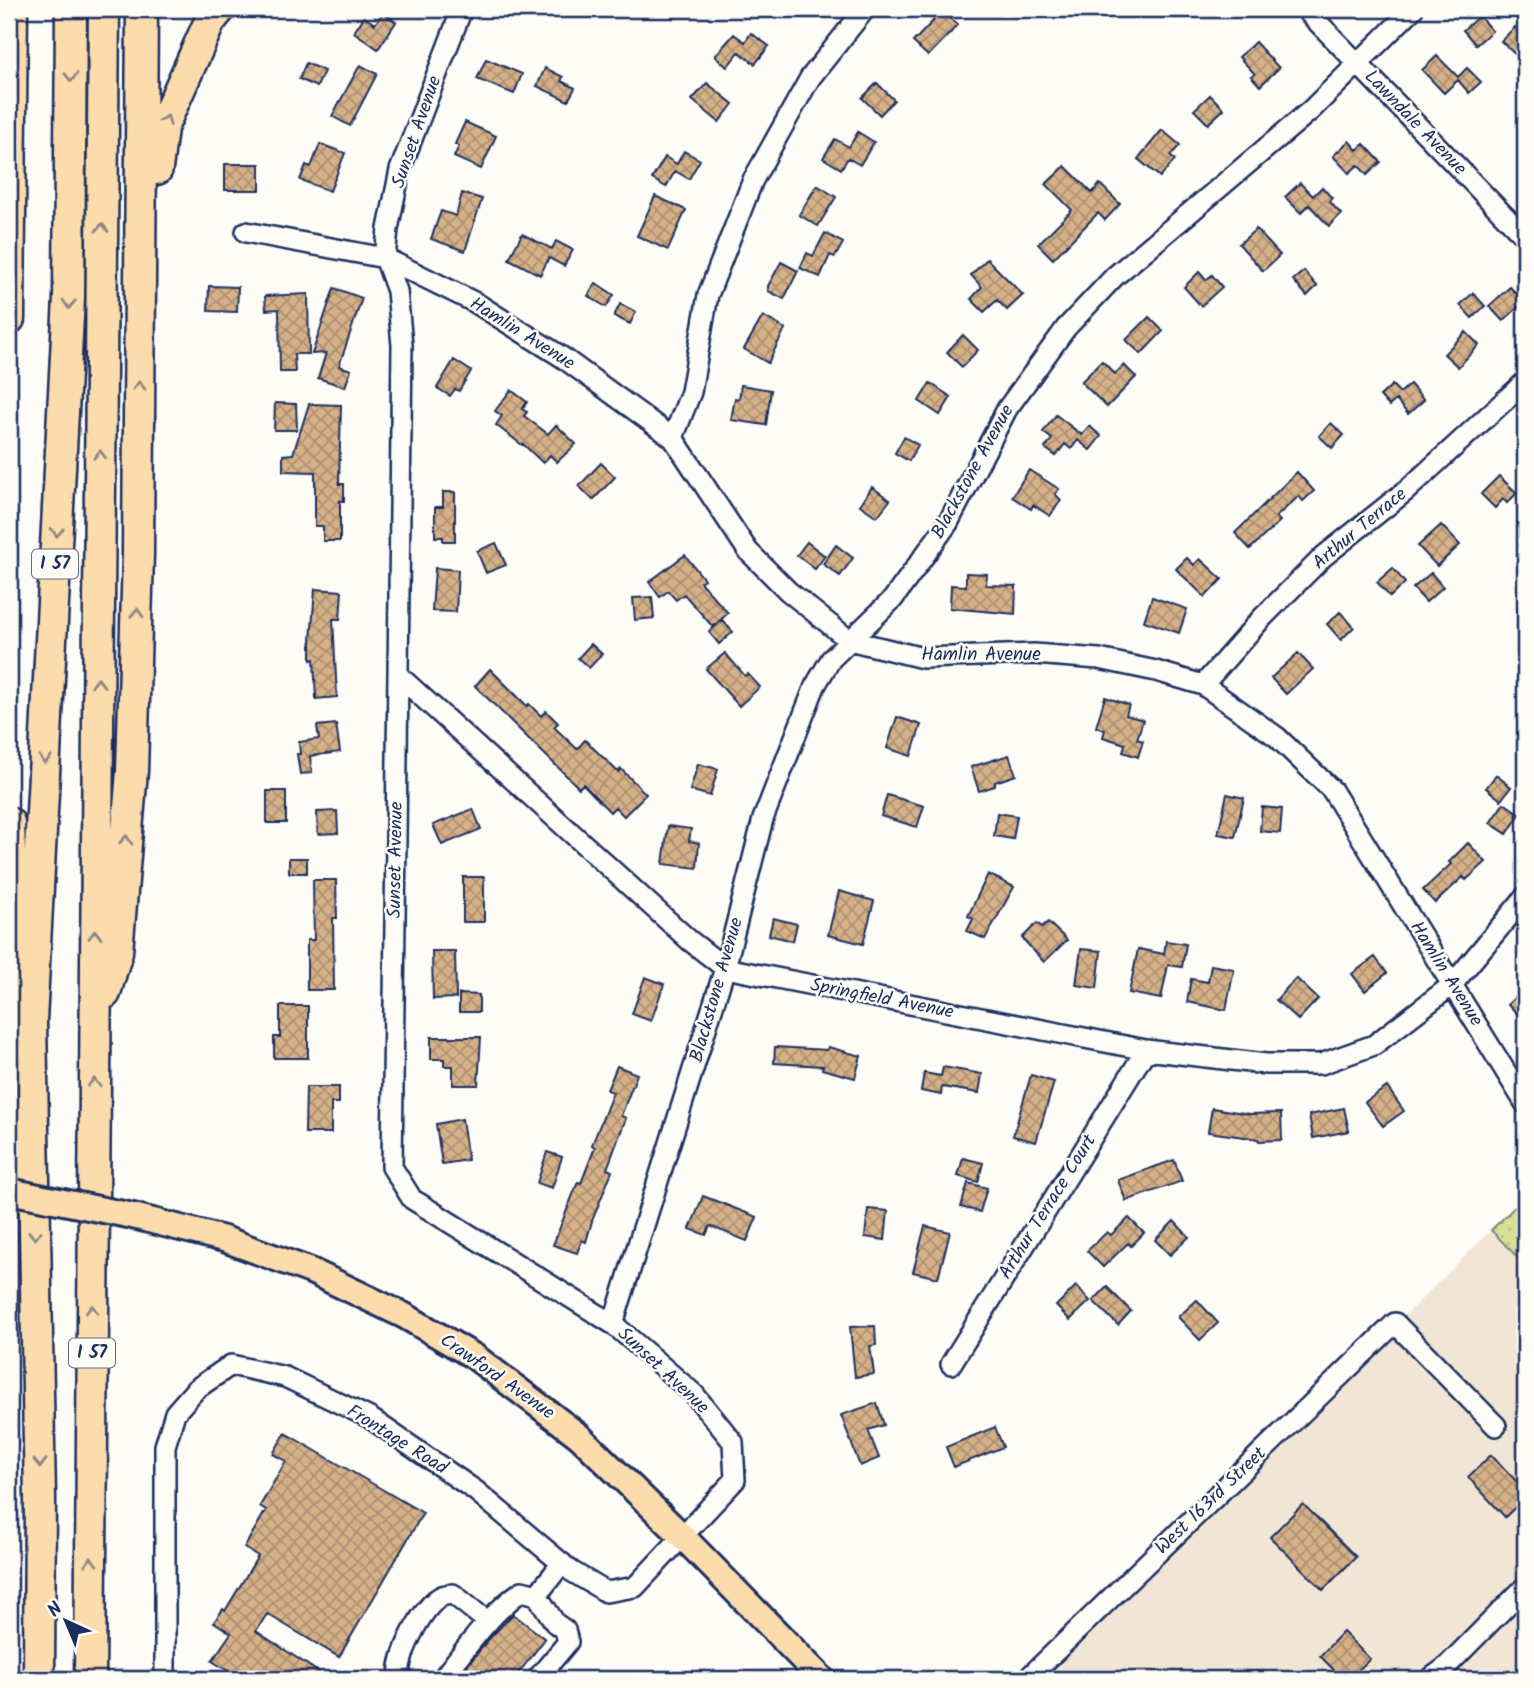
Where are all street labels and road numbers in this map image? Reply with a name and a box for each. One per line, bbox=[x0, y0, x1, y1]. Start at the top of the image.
street label: Lawndale Avenue bbox=[1357, 63, 1474, 183]
street label: Sunset Avenue bbox=[384, 71, 450, 192]
street label: Hamlin Avenue bbox=[463, 290, 581, 379]
street label: Blackstone Avenue bbox=[924, 399, 1023, 545]
street label: Arthur Terrace bbox=[1306, 480, 1414, 578]
road number: I 57 bbox=[32, 550, 78, 578]
street label: Hamlin Avenue bbox=[921, 640, 1041, 670]
street label: Sunset Avenue bbox=[380, 801, 412, 919]
street label: Blackstone Avenue bbox=[682, 914, 752, 1066]
street label: Hamlin Avenue bbox=[1402, 915, 1491, 1033]
street label: Springfield Avenue bbox=[808, 970, 957, 1028]
street label: Arthur Terrace Court bbox=[991, 1128, 1105, 1285]
street label: Sunset Avenue bbox=[610, 1320, 716, 1422]
street label: Crawford Avenue bbox=[433, 1326, 561, 1428]
road number: I 57 bbox=[69, 1338, 115, 1368]
street label: Frontage Road bbox=[340, 1397, 454, 1483]
street label: West 163rd Street bbox=[1148, 1439, 1274, 1562]

